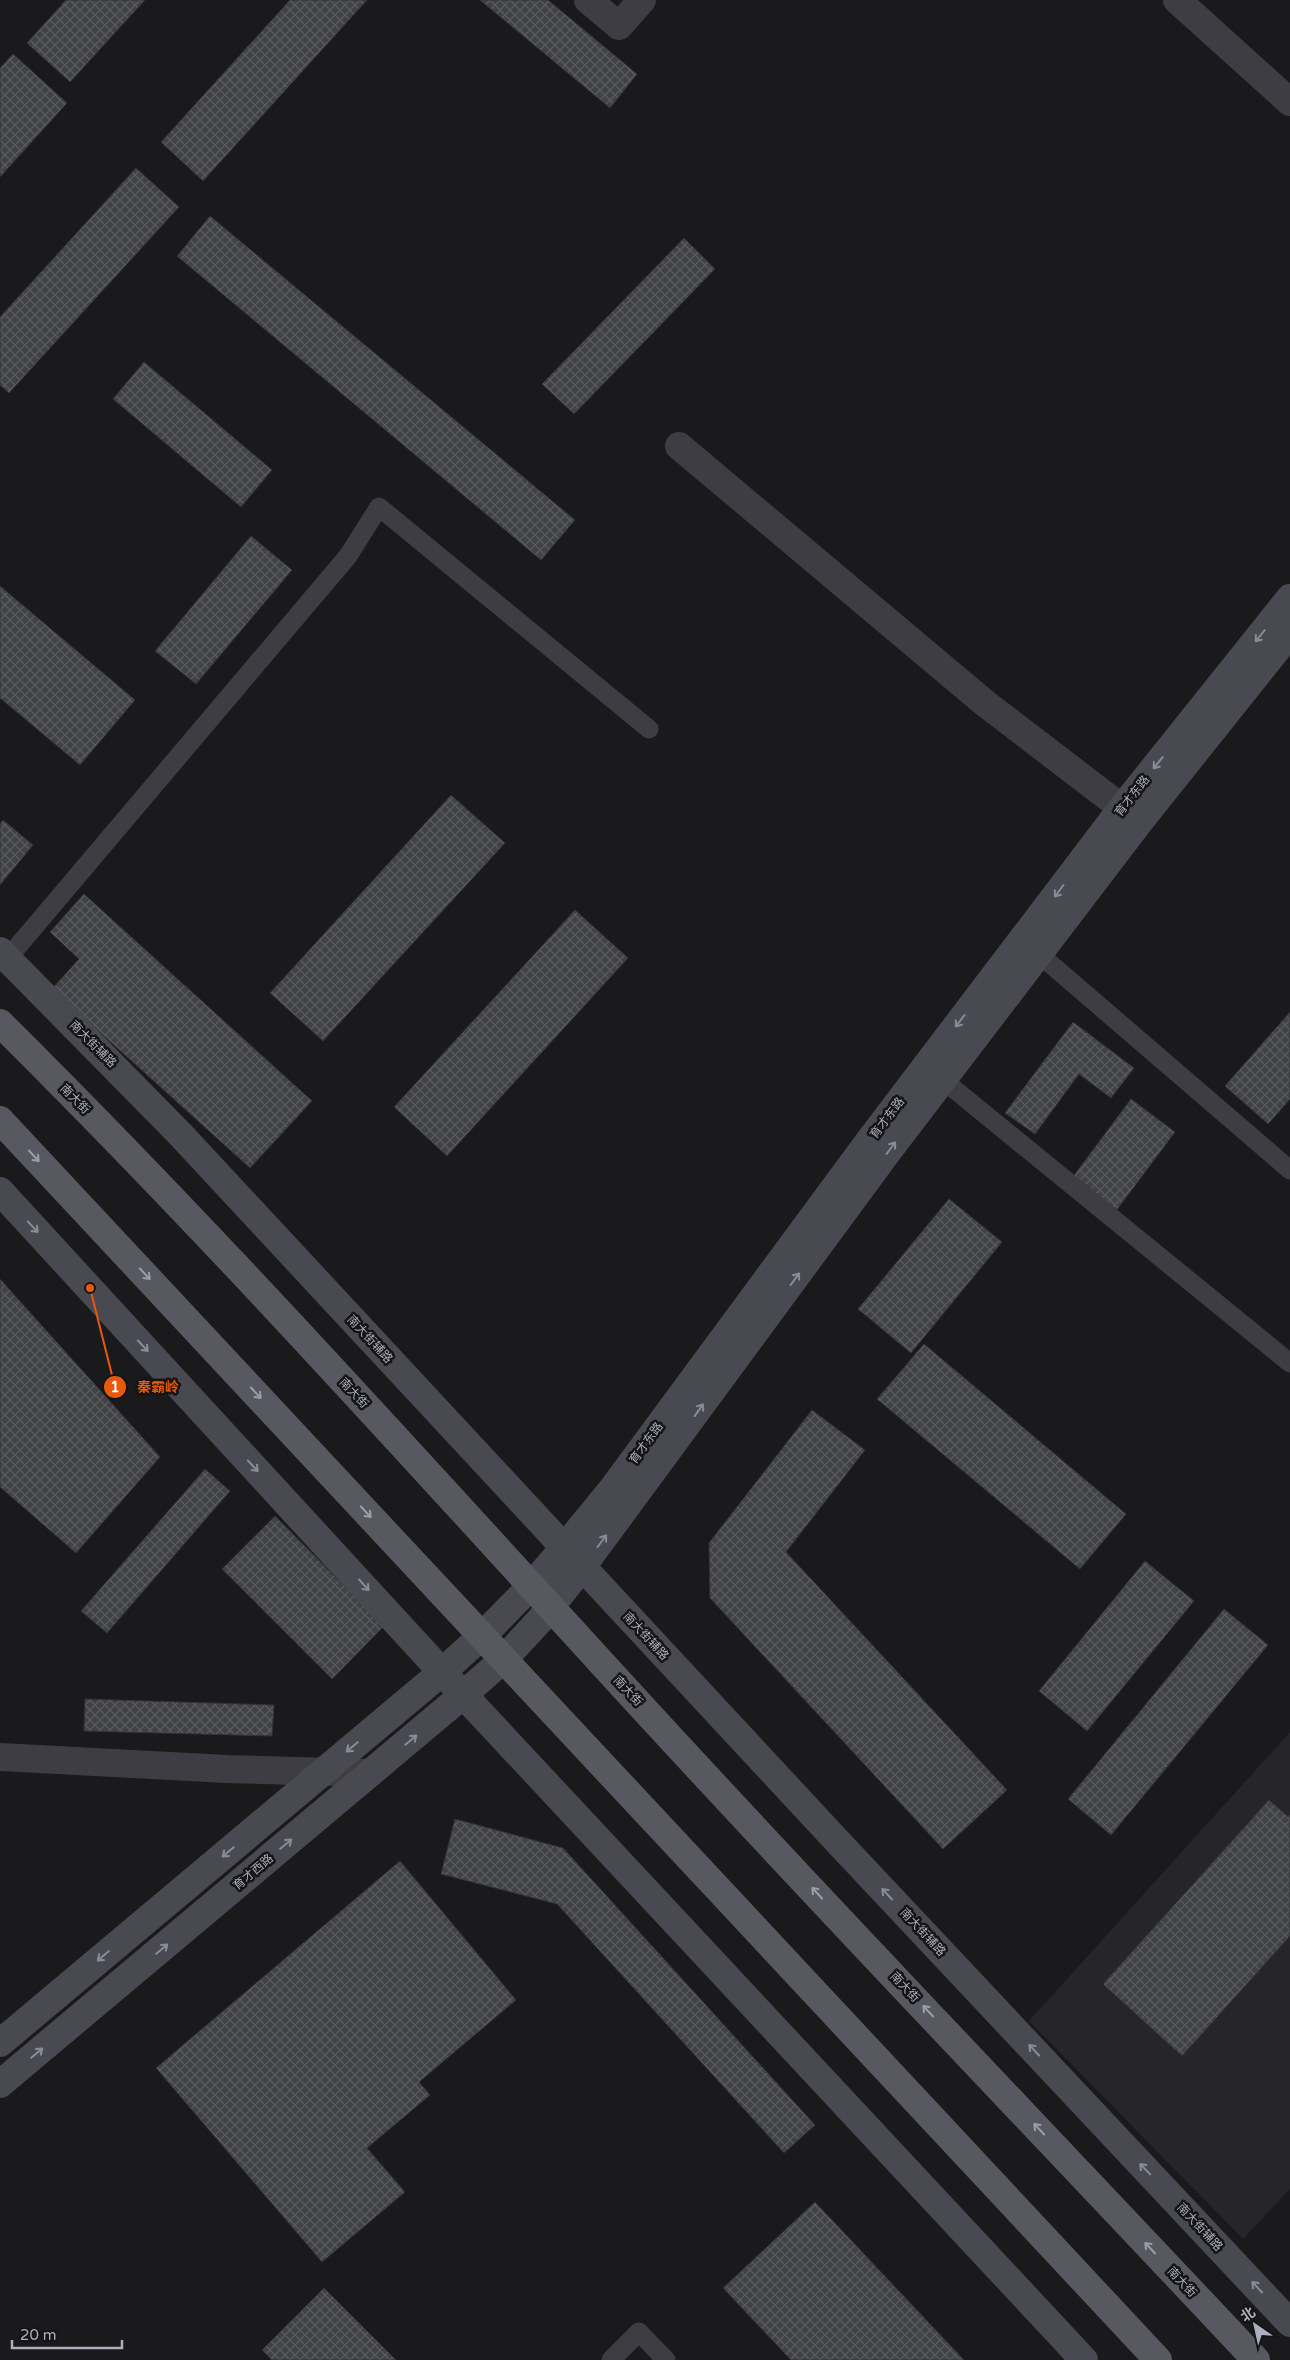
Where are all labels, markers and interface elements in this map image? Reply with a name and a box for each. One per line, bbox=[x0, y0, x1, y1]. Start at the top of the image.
one-way arrow bbox=[1254, 629, 1265, 642]
one-way arrow bbox=[1153, 756, 1164, 769]
street label: 育才东路 bbox=[1112, 773, 1152, 819]
one-way arrow bbox=[1054, 884, 1064, 898]
one-way arrow bbox=[955, 1014, 966, 1027]
street label: 南大街辅路 bbox=[67, 1018, 119, 1070]
street label: 南大街 bbox=[57, 1081, 93, 1117]
street label: 育才东路 bbox=[867, 1095, 907, 1141]
one-way arrow bbox=[886, 1141, 896, 1155]
one-way arrow bbox=[28, 1149, 40, 1162]
one-way arrow bbox=[27, 1220, 39, 1233]
one-way arrow bbox=[139, 1268, 151, 1280]
one-way arrow bbox=[790, 1272, 800, 1286]
street label: 南大街辅路 bbox=[344, 1312, 396, 1366]
one-way arrow bbox=[137, 1340, 149, 1353]
callout: 秦霸岭 bbox=[102, 1372, 189, 1401]
street label: 南大街 bbox=[337, 1375, 371, 1411]
text: 1 bbox=[110, 1378, 120, 1396]
text: 秦霸岭 bbox=[137, 1379, 179, 1396]
one-way arrow bbox=[250, 1386, 262, 1399]
one-way arrow bbox=[693, 1404, 704, 1417]
street label: 育才东路 bbox=[626, 1419, 666, 1467]
one-way arrow bbox=[247, 1459, 259, 1472]
one-way arrow bbox=[360, 1506, 372, 1519]
one-way arrow bbox=[597, 1534, 607, 1548]
one-way arrow bbox=[358, 1578, 369, 1591]
street label: 南大街辅路 bbox=[620, 1609, 672, 1663]
street label: 南大街 bbox=[611, 1673, 645, 1709]
one-way arrow bbox=[404, 1734, 417, 1745]
one-way arrow bbox=[346, 1742, 359, 1753]
one-way arrow bbox=[280, 1838, 293, 1850]
one-way arrow bbox=[221, 1846, 234, 1857]
street label: 育才西路 bbox=[230, 1851, 276, 1893]
one-way arrow bbox=[811, 1886, 823, 1899]
one-way arrow bbox=[881, 1887, 893, 1900]
street label: 南大街辅路 bbox=[897, 1905, 949, 1959]
one-way arrow bbox=[155, 1943, 168, 1954]
one-way arrow bbox=[97, 1951, 110, 1962]
street label: 南大街 bbox=[888, 1969, 922, 2005]
one-way arrow bbox=[922, 2005, 934, 2017]
one-way arrow bbox=[1028, 2044, 1040, 2057]
one-way arrow bbox=[31, 2047, 44, 2059]
one-way arrow bbox=[1033, 2123, 1045, 2136]
one-way arrow bbox=[1139, 2162, 1151, 2175]
street label: 南大街辅路 bbox=[1174, 2200, 1226, 2254]
one-way arrow bbox=[1144, 2241, 1156, 2254]
street label: 南大街 bbox=[1165, 2264, 1199, 2300]
one-way arrow bbox=[1251, 2281, 1263, 2293]
north arrow bbox=[1230, 2300, 1280, 2350]
text: 北 bbox=[1237, 2304, 1259, 2326]
scale bar bbox=[12, 2318, 122, 2350]
text: 20 m bbox=[20, 2326, 57, 2344]

